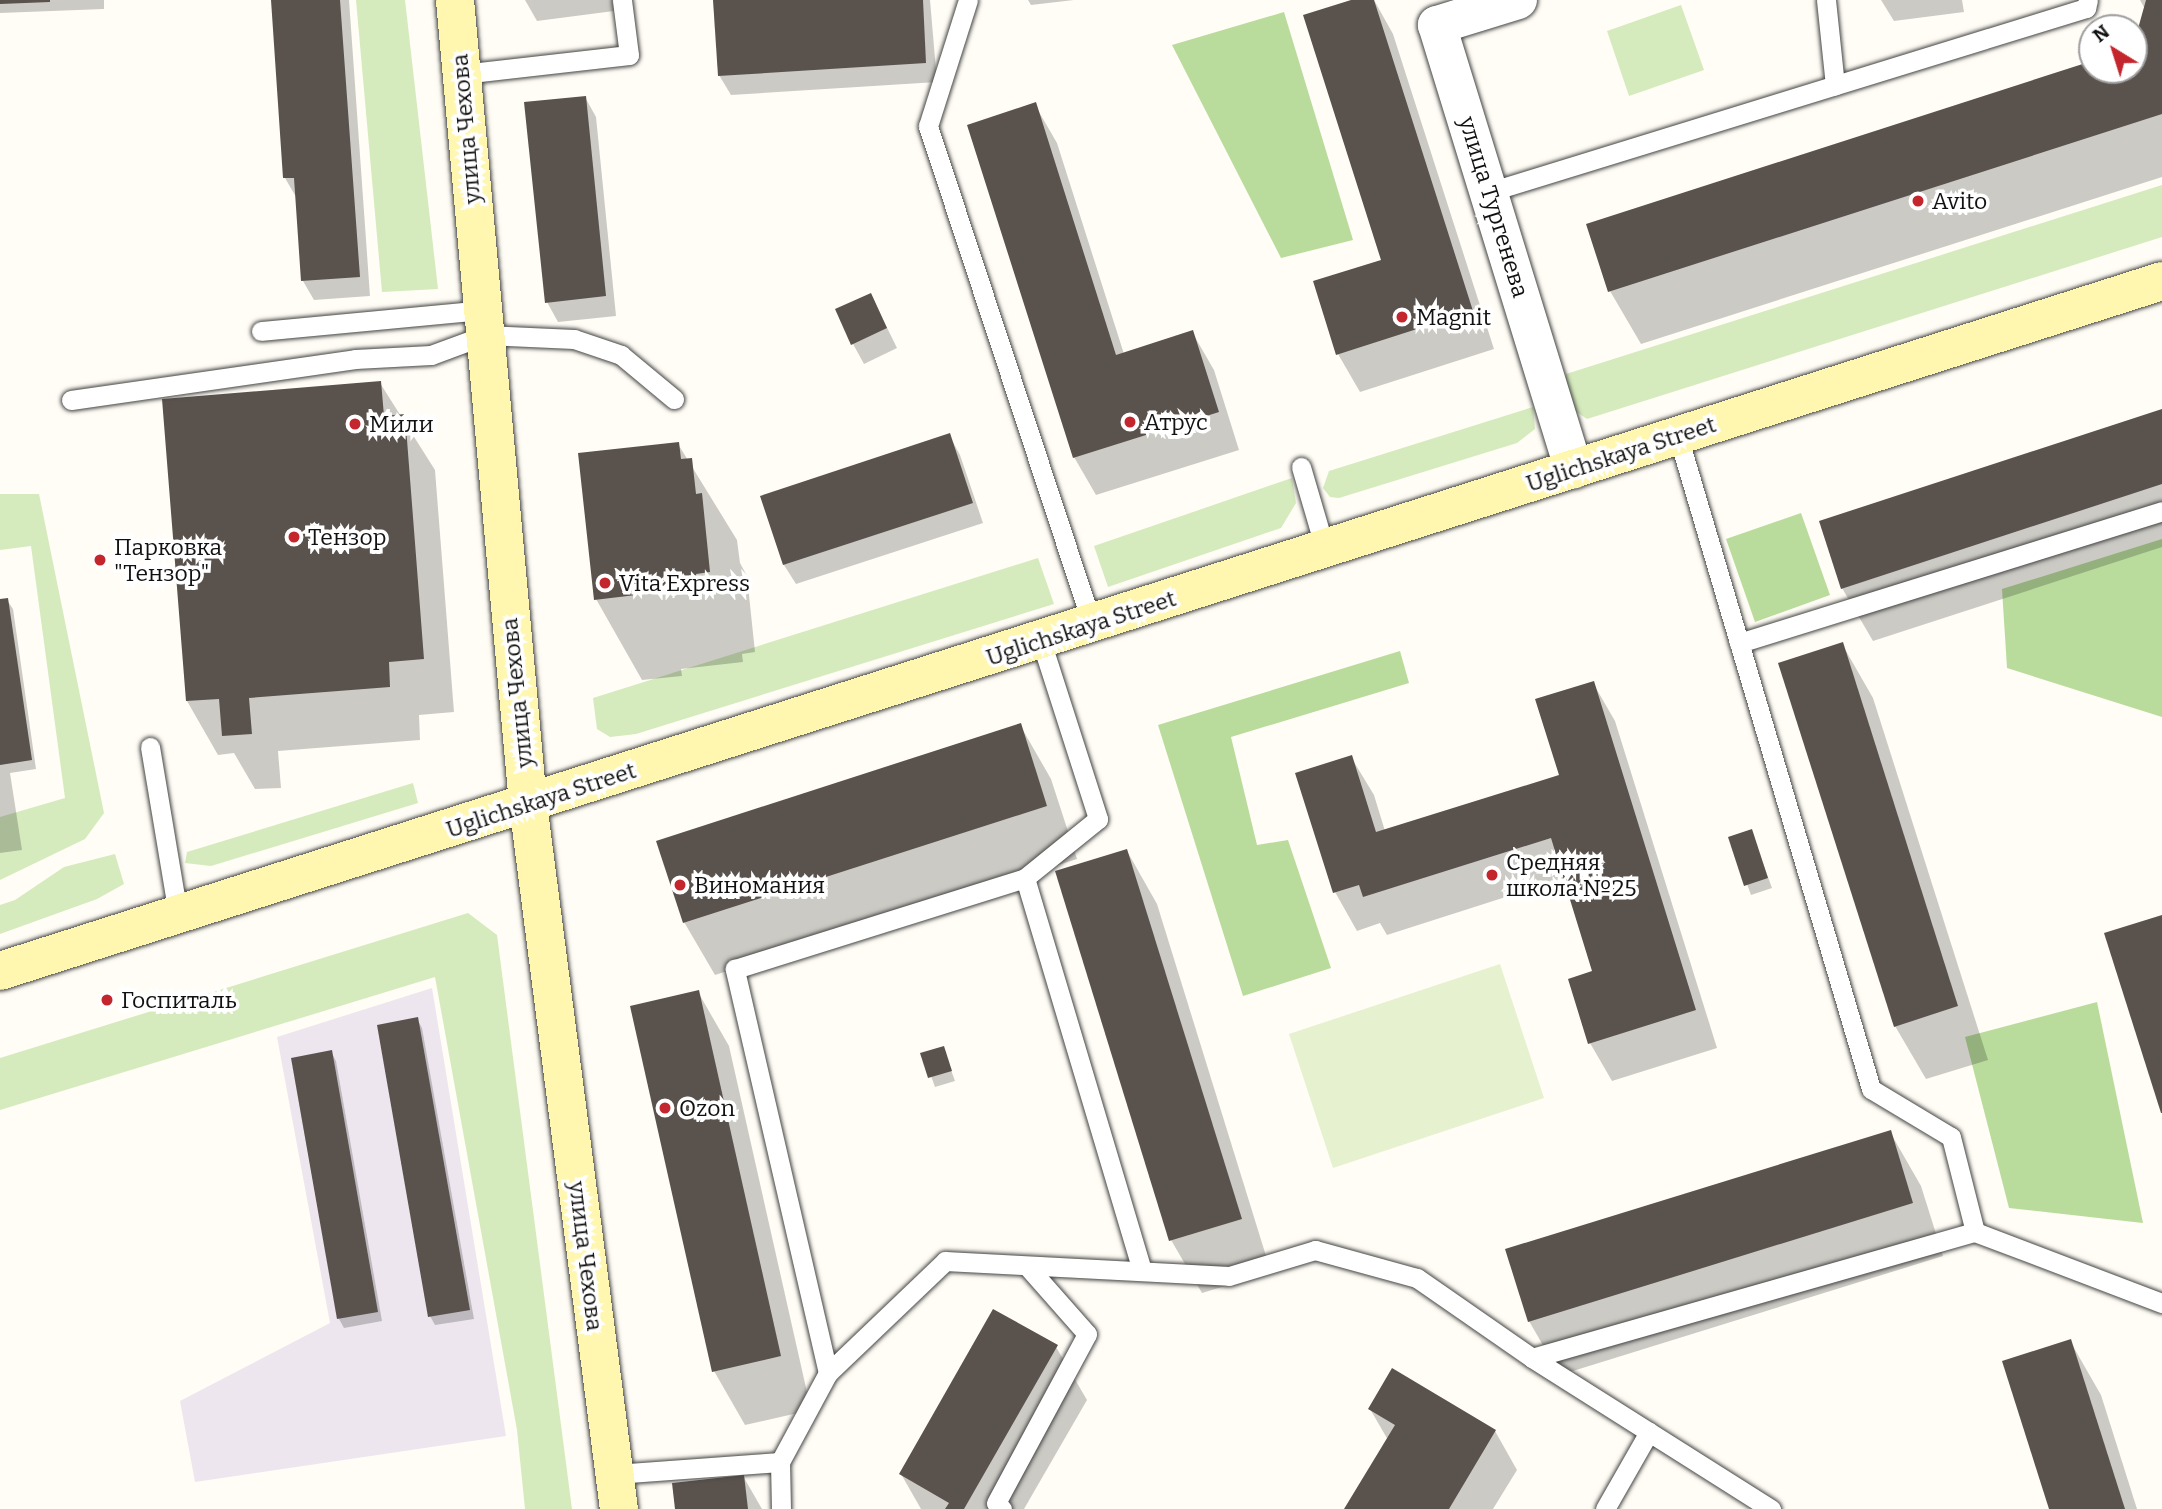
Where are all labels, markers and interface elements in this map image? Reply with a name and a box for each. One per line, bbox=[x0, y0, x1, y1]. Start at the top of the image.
north arrow bbox=[2078, 14, 2148, 84]
text: N bbox=[2088, 20, 2114, 47]
street label: улица Чехова bbox=[446, 53, 486, 205]
street label: улица Тургенева bbox=[1453, 113, 1535, 301]
place label: Avito bbox=[1932, 187, 1987, 215]
marker: Avito bbox=[1910, 193, 1926, 209]
place label: Magnit bbox=[1416, 303, 1491, 331]
marker: Magnit bbox=[1394, 309, 1410, 325]
place label: Атрус bbox=[1144, 408, 1208, 436]
place label: Мили bbox=[369, 410, 434, 438]
street label: Uglichskaya Street bbox=[1523, 410, 1719, 498]
marker: Атрус bbox=[1122, 414, 1138, 430]
marker: Мили bbox=[347, 416, 363, 432]
place label: Тензор bbox=[308, 523, 386, 551]
marker: Тензор bbox=[286, 529, 302, 545]
place label: Парковка "Тензор" bbox=[114, 533, 222, 587]
marker: Парковка "Тензор" bbox=[92, 552, 108, 568]
place label: Vita Express bbox=[619, 569, 750, 597]
marker: Vita Express bbox=[597, 575, 613, 591]
street label: Uglichskaya Street bbox=[983, 584, 1179, 672]
street label: улица Чехова bbox=[495, 617, 539, 769]
street label: Uglichskaya Street bbox=[443, 756, 639, 844]
place label: Средняя школа №25 bbox=[1506, 848, 1637, 902]
marker: Средняя школа №25 bbox=[1484, 867, 1500, 883]
place label: Виномания bbox=[694, 871, 825, 899]
marker: Виномания bbox=[672, 877, 688, 893]
place label: Госпиталь bbox=[121, 986, 236, 1014]
marker: Госпиталь bbox=[99, 992, 115, 1008]
place label: Ozon bbox=[679, 1094, 735, 1122]
marker: Ozon bbox=[657, 1100, 673, 1116]
street label: улица Чехова bbox=[563, 1180, 609, 1332]

